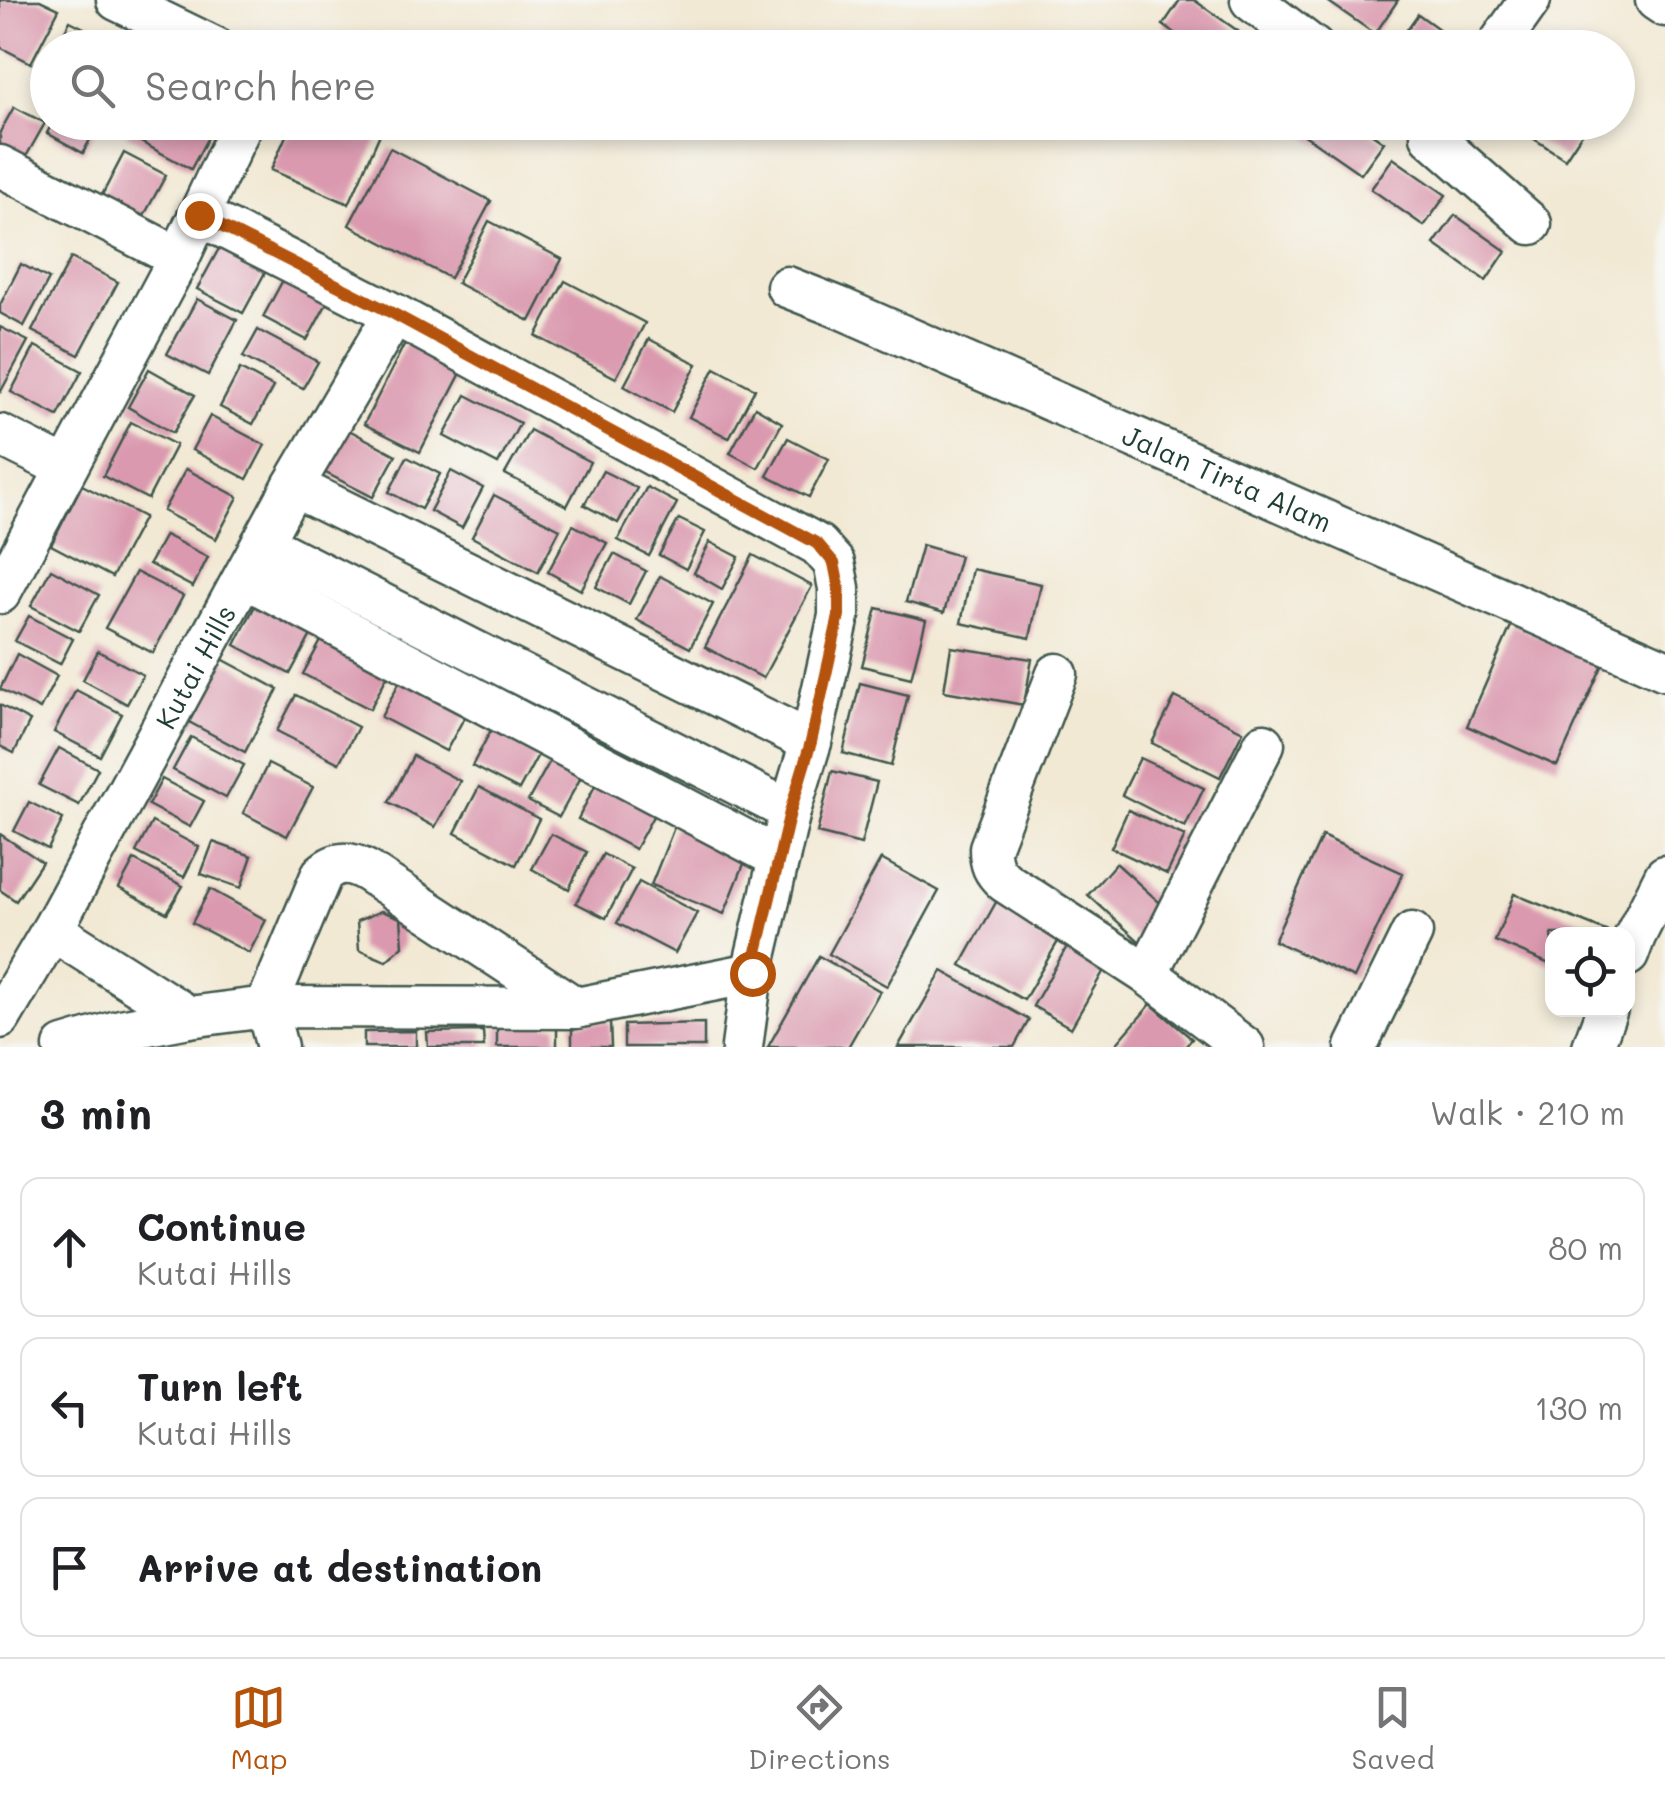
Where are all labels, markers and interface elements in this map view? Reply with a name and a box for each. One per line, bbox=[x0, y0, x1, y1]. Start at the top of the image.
search box bbox=[30, 30, 1635, 140]
icon: search bbox=[65, 58, 120, 113]
text: Search here bbox=[145, 60, 376, 110]
route end bbox=[177, 193, 223, 239]
street label: Jalan Tirta Alam bbox=[1117, 416, 1338, 540]
street label: Kutai Hills bbox=[147, 598, 243, 735]
map controls bbox=[1545, 927, 1635, 1017]
button: locate bbox=[1545, 927, 1635, 1017]
route start bbox=[730, 951, 776, 997]
text: 3 min bbox=[40, 1085, 152, 1140]
text: Walk · 210 m bbox=[1430, 1091, 1625, 1133]
text: Continue bbox=[137, 1201, 306, 1251]
icon: ahead bbox=[42, 1220, 97, 1275]
text: 80 m bbox=[1548, 1226, 1623, 1268]
text: Kutai Hills bbox=[137, 1251, 292, 1293]
text: Turn left bbox=[137, 1361, 303, 1411]
icon: left bbox=[42, 1380, 97, 1435]
text: 130 m bbox=[1534, 1386, 1623, 1428]
text: Kutai Hills bbox=[137, 1411, 292, 1453]
icon: arrive bbox=[42, 1540, 97, 1595]
text: Arrive at destination bbox=[137, 1542, 542, 1592]
tab: Map bbox=[230, 1680, 287, 1776]
tab: Directions bbox=[748, 1680, 891, 1776]
tab: Saved bbox=[1351, 1680, 1435, 1776]

